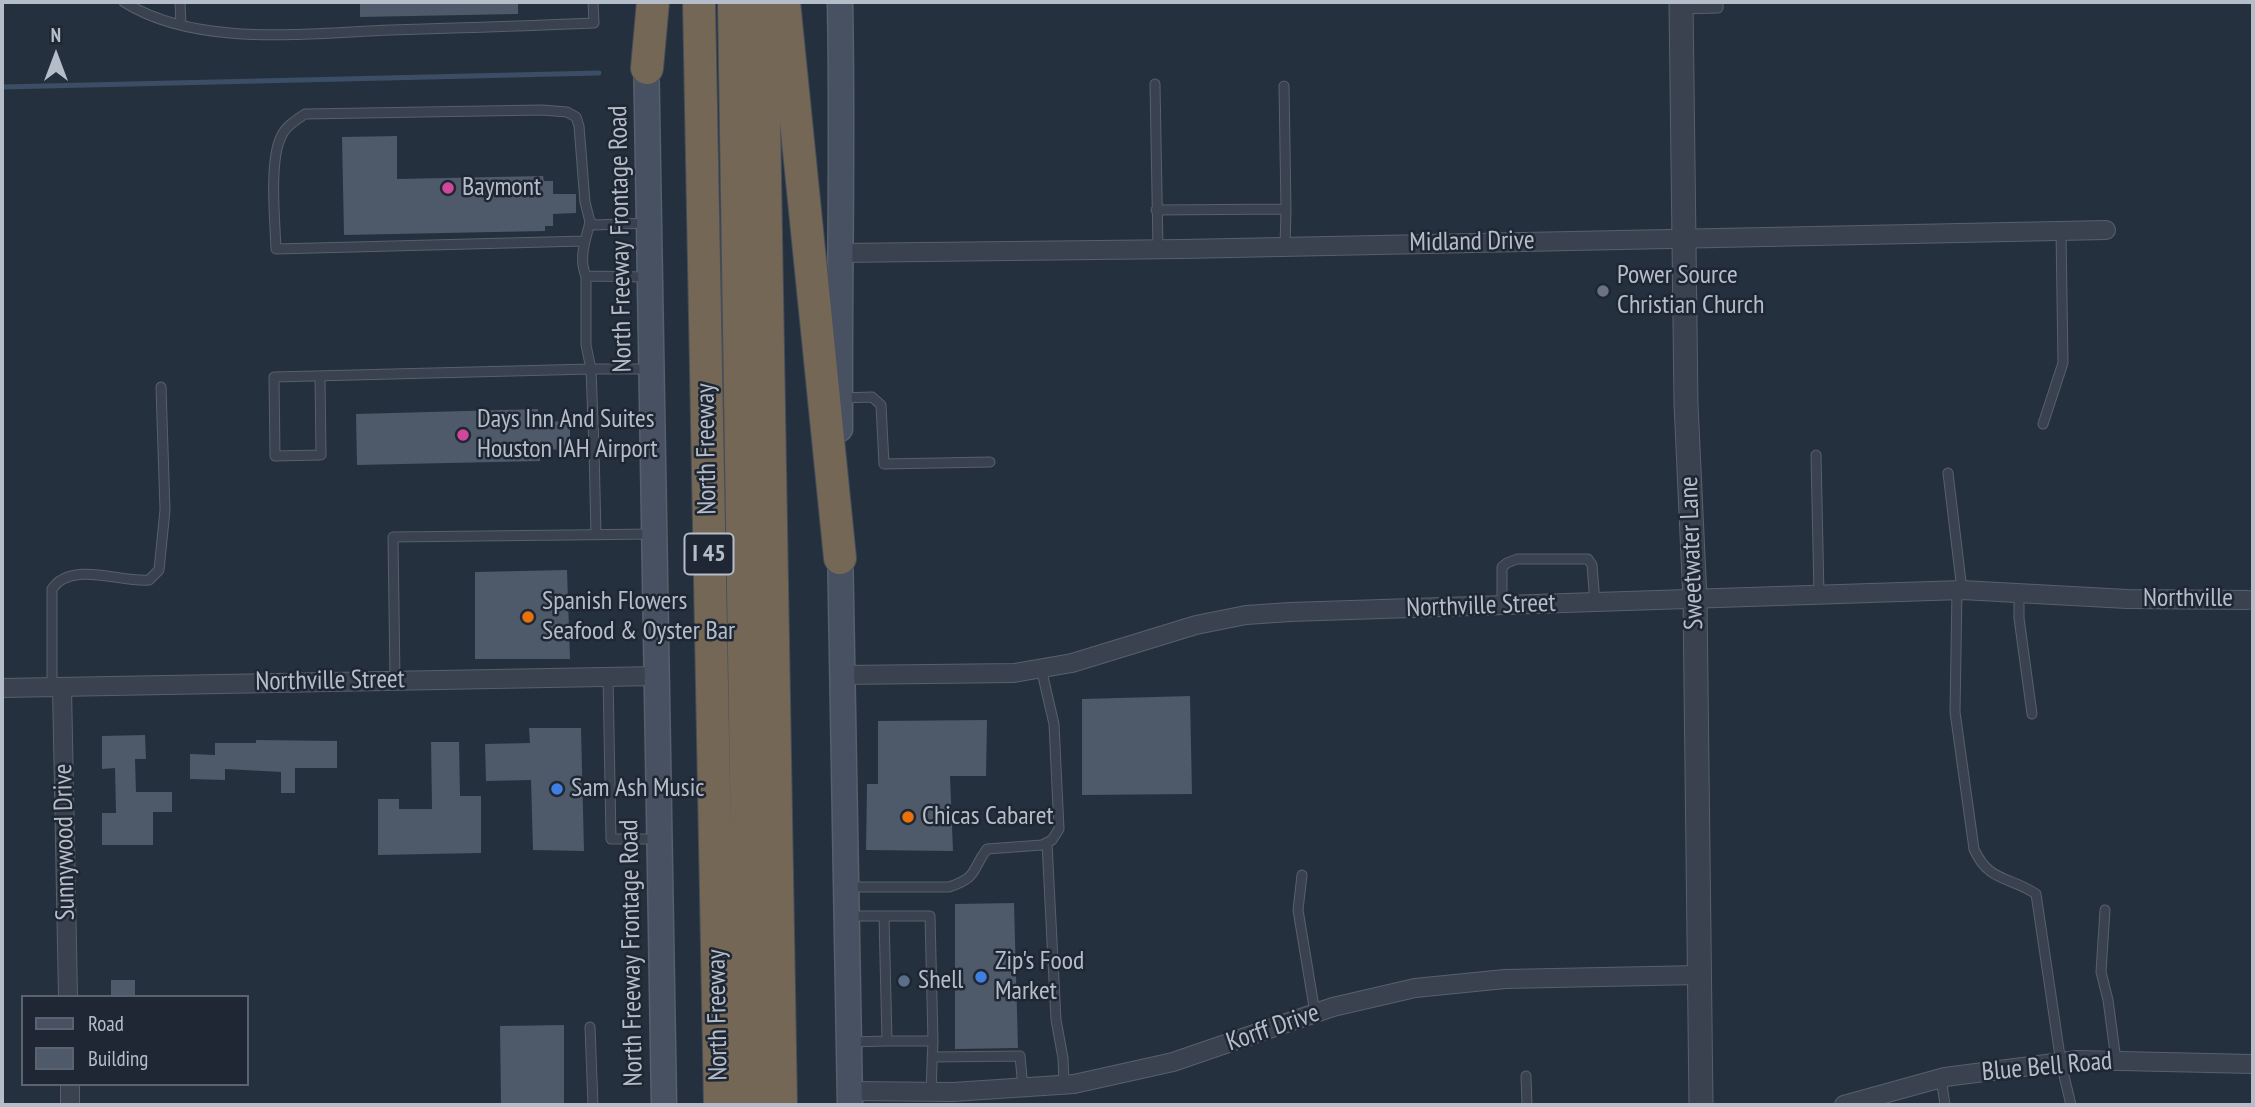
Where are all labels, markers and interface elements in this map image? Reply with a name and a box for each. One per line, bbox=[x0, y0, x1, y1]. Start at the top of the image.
north arrow bbox=[21, 21, 91, 91]
text: N bbox=[51, 23, 61, 47]
street label: North Freeway Frontage Road bbox=[603, 105, 639, 373]
place label: Baymont bbox=[462, 172, 541, 204]
marker: Baymont bbox=[440, 180, 456, 196]
street label: Midland Drive bbox=[1409, 225, 1535, 259]
place label: Power Source Christian Church bbox=[1617, 260, 1764, 322]
marker: Power Source Christian Church bbox=[1595, 283, 1611, 299]
street label: North Freeway bbox=[690, 383, 724, 515]
place label: Days Inn And Suites Houston IAH Airport bbox=[477, 404, 658, 466]
marker: Days Inn And Suites Houston IAH Airport bbox=[455, 427, 471, 443]
street label: Sweetwater Lane bbox=[1674, 476, 1710, 630]
road number: I 45 bbox=[684, 534, 734, 574]
street label: Northville bbox=[2143, 583, 2233, 615]
place label: Spanish Flowers Seafood & Oyster Bar bbox=[542, 586, 735, 648]
street label: Northville Street bbox=[1406, 588, 1556, 624]
marker: Spanish Flowers Seafood & Oyster Bar bbox=[520, 609, 536, 625]
street label: Northville Street bbox=[255, 664, 405, 698]
street label: Sunnywood Drive bbox=[48, 763, 82, 921]
place label: Sam Ash Music bbox=[571, 773, 705, 805]
marker: Sam Ash Music bbox=[549, 781, 565, 797]
place label: Chicas Cabaret bbox=[922, 801, 1054, 833]
marker: Chicas Cabaret bbox=[900, 809, 916, 825]
street label: North Freeway Frontage Road bbox=[614, 819, 650, 1087]
place label: Zip's Food Market bbox=[995, 946, 1084, 1007]
street label: North Freeway bbox=[701, 949, 735, 1081]
place label: Shell bbox=[918, 965, 963, 997]
marker: Zip's Food Market bbox=[973, 969, 989, 985]
marker: Shell bbox=[896, 973, 912, 989]
legend bbox=[21, 995, 248, 1086]
street label: Korff Drive bbox=[1222, 998, 1324, 1058]
text: Road bbox=[88, 1010, 124, 1037]
text: Building bbox=[88, 1045, 148, 1072]
street label: Blue Bell Road bbox=[1980, 1046, 2114, 1088]

